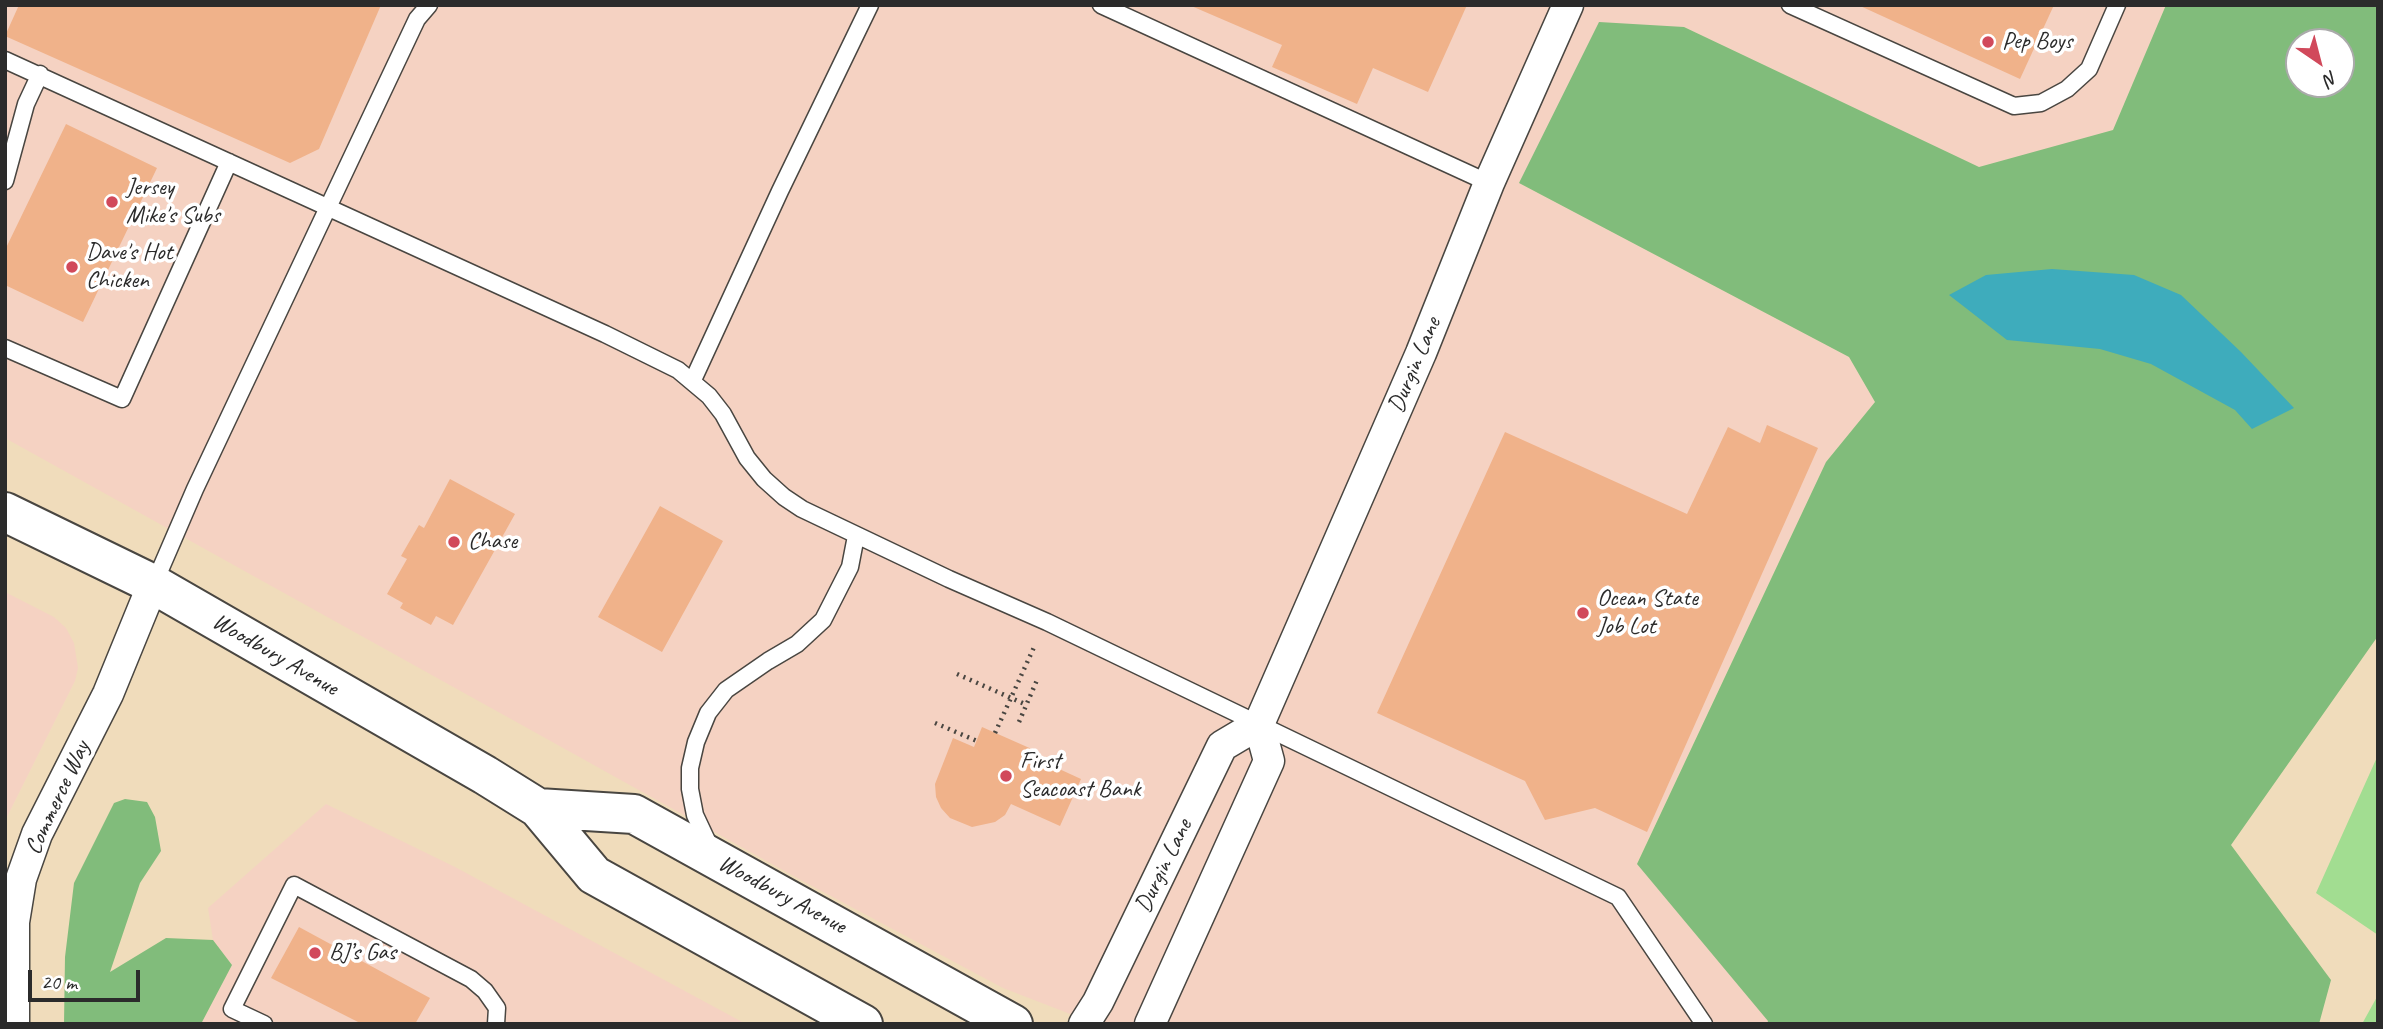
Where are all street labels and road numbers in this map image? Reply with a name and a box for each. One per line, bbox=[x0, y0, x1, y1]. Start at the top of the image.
street label: Durgin Lane bbox=[1382, 313, 1448, 417]
street label: Woodbury Avenue bbox=[207, 607, 343, 703]
street label: Commerce Way bbox=[19, 737, 97, 859]
street label: Durgin Lane bbox=[1129, 815, 1199, 917]
street label: Woodbury Avenue bbox=[713, 849, 851, 941]

